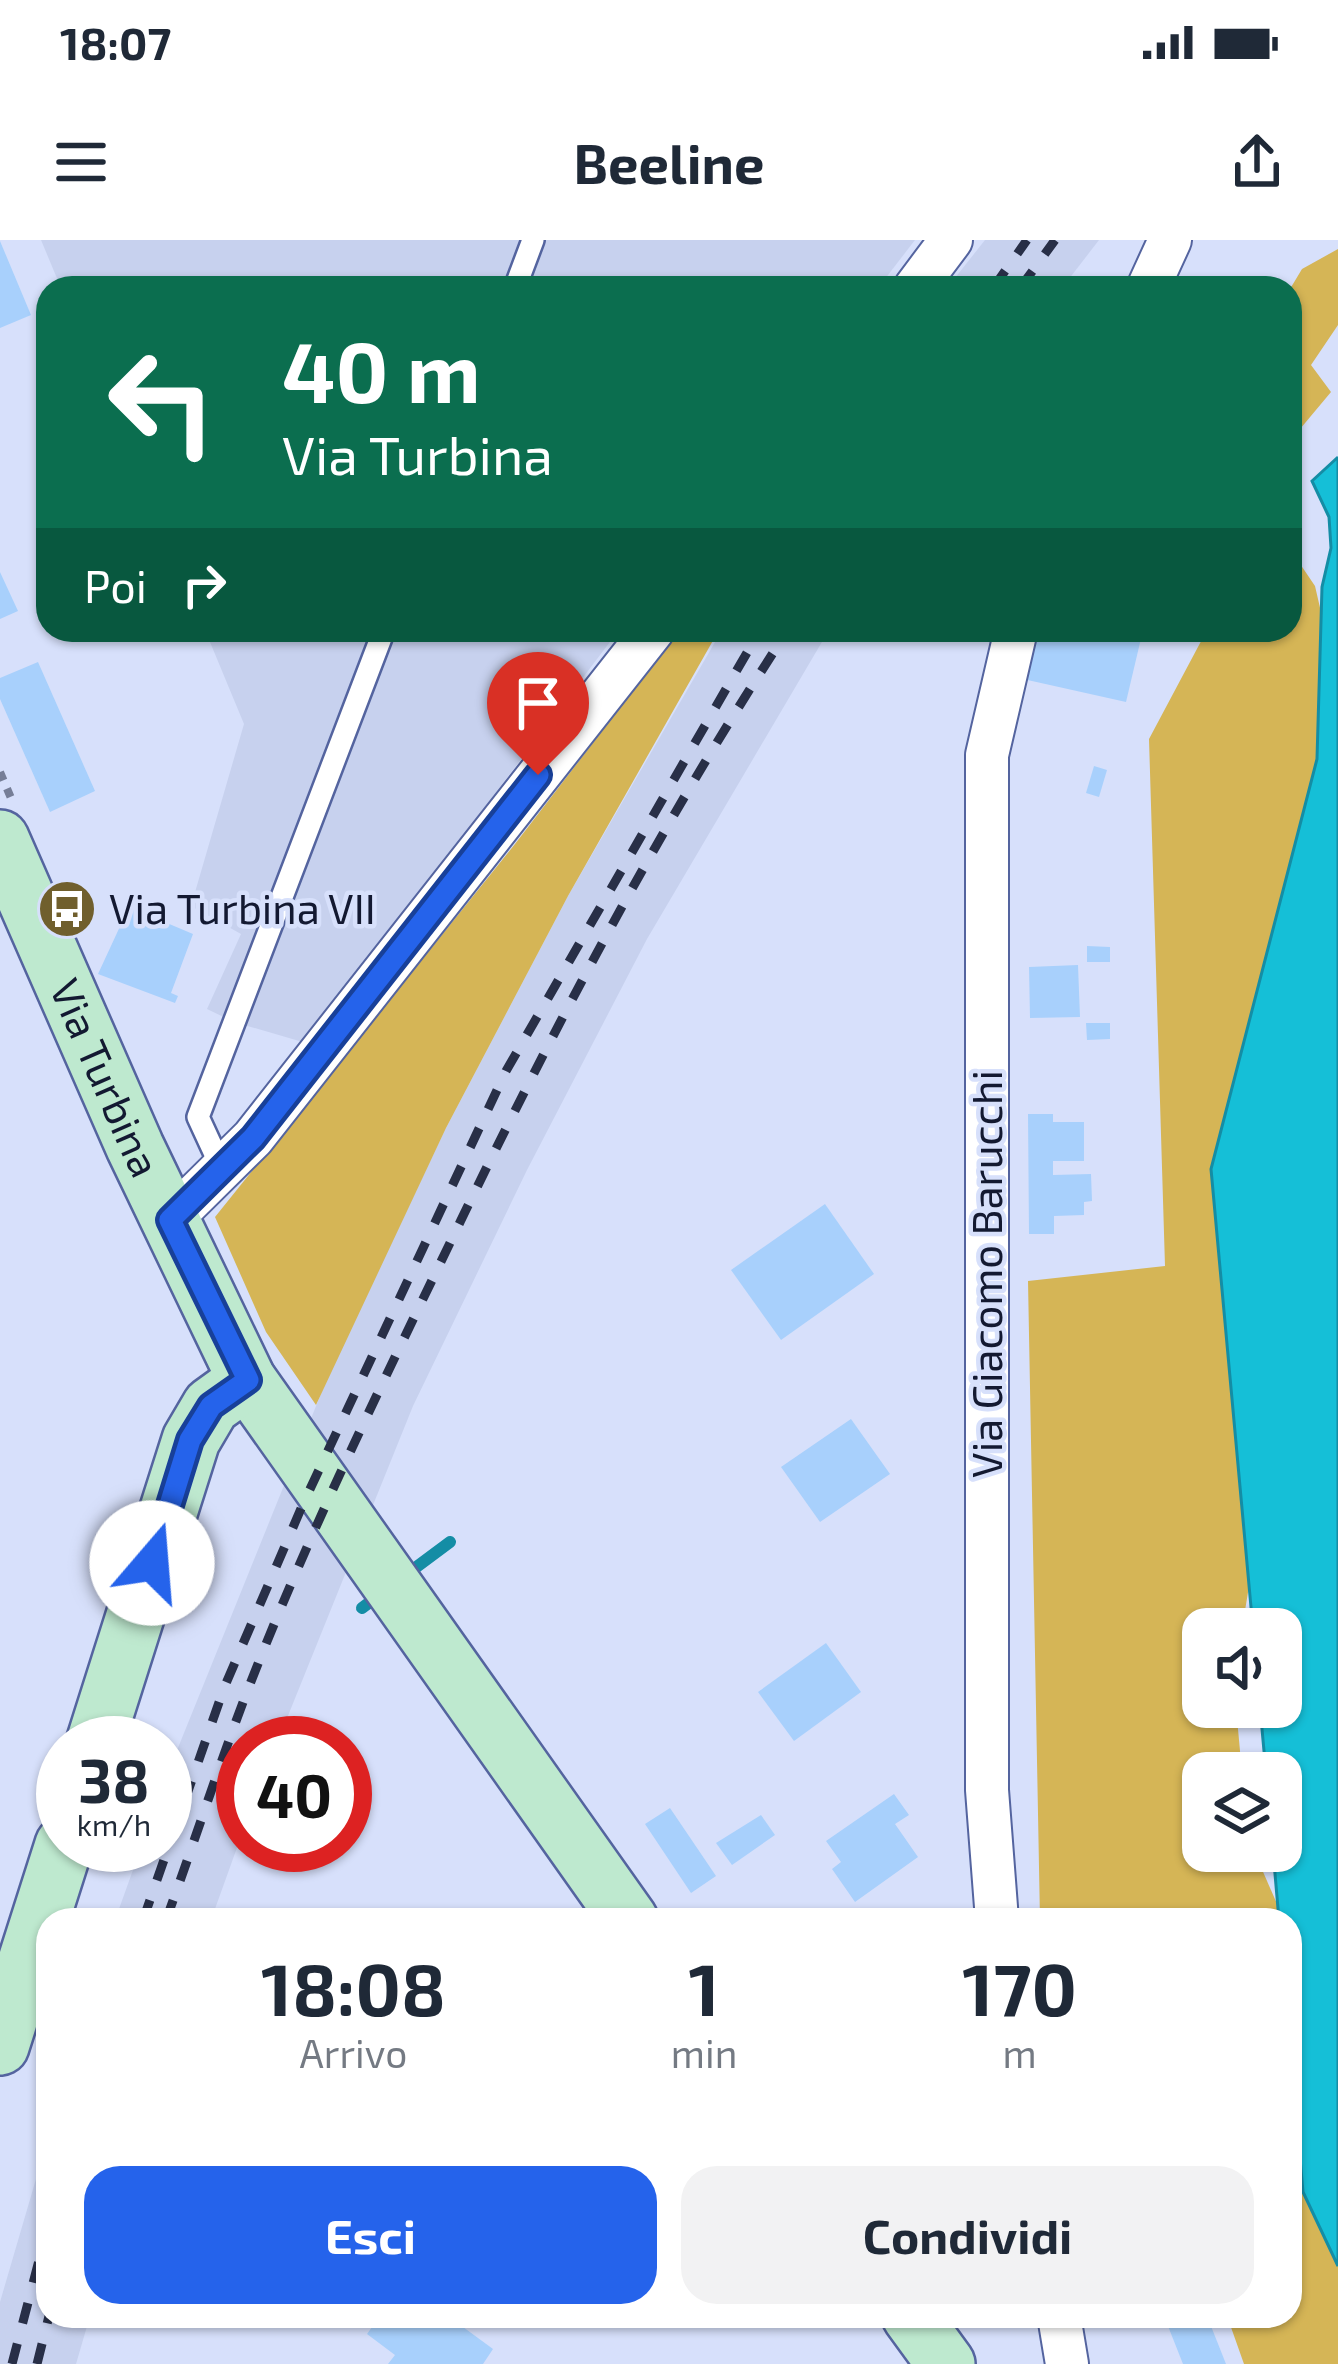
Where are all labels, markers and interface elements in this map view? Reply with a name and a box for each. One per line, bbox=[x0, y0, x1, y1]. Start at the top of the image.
text: 18:07 bbox=[60, 15, 171, 69]
icon: menu bbox=[48, 129, 114, 195]
icon: share bbox=[1224, 129, 1290, 195]
text: Beeline bbox=[574, 130, 765, 195]
text: 40 m bbox=[282, 319, 481, 420]
icon: left bbox=[84, 324, 240, 480]
text: Via Turbina bbox=[282, 421, 553, 486]
icon: right bbox=[171, 552, 237, 618]
text: Poi bbox=[84, 558, 147, 612]
pin bbox=[487, 652, 589, 775]
icon: arrive bbox=[505, 670, 571, 736]
bus stop icon: Via Turbina VII bbox=[36, 878, 98, 940]
place label: Via Turbina VII bbox=[109, 882, 376, 932]
street label: Via Turbina bbox=[41, 971, 172, 1184]
street label: Via Giacomo Barucchi bbox=[960, 1070, 1010, 1478]
position arrow bbox=[89, 1500, 215, 1626]
map controls bbox=[1182, 1608, 1302, 1872]
button: sound bbox=[1182, 1608, 1302, 1728]
speed limit sign: 40 bbox=[216, 1716, 372, 1872]
text: 38 bbox=[78, 1743, 150, 1815]
button: layers bbox=[1182, 1752, 1302, 1872]
text: km/h bbox=[77, 1806, 151, 1842]
text: 18:08 bbox=[261, 1944, 446, 2030]
text: 1 bbox=[689, 1944, 720, 2030]
text: 170 bbox=[962, 1944, 1077, 2030]
text: Arrivo bbox=[300, 2029, 407, 2076]
text: min bbox=[671, 2029, 737, 2076]
text: m bbox=[1003, 2029, 1037, 2076]
button: Esci bbox=[84, 2166, 657, 2304]
button: Condividi bbox=[681, 2166, 1254, 2304]

